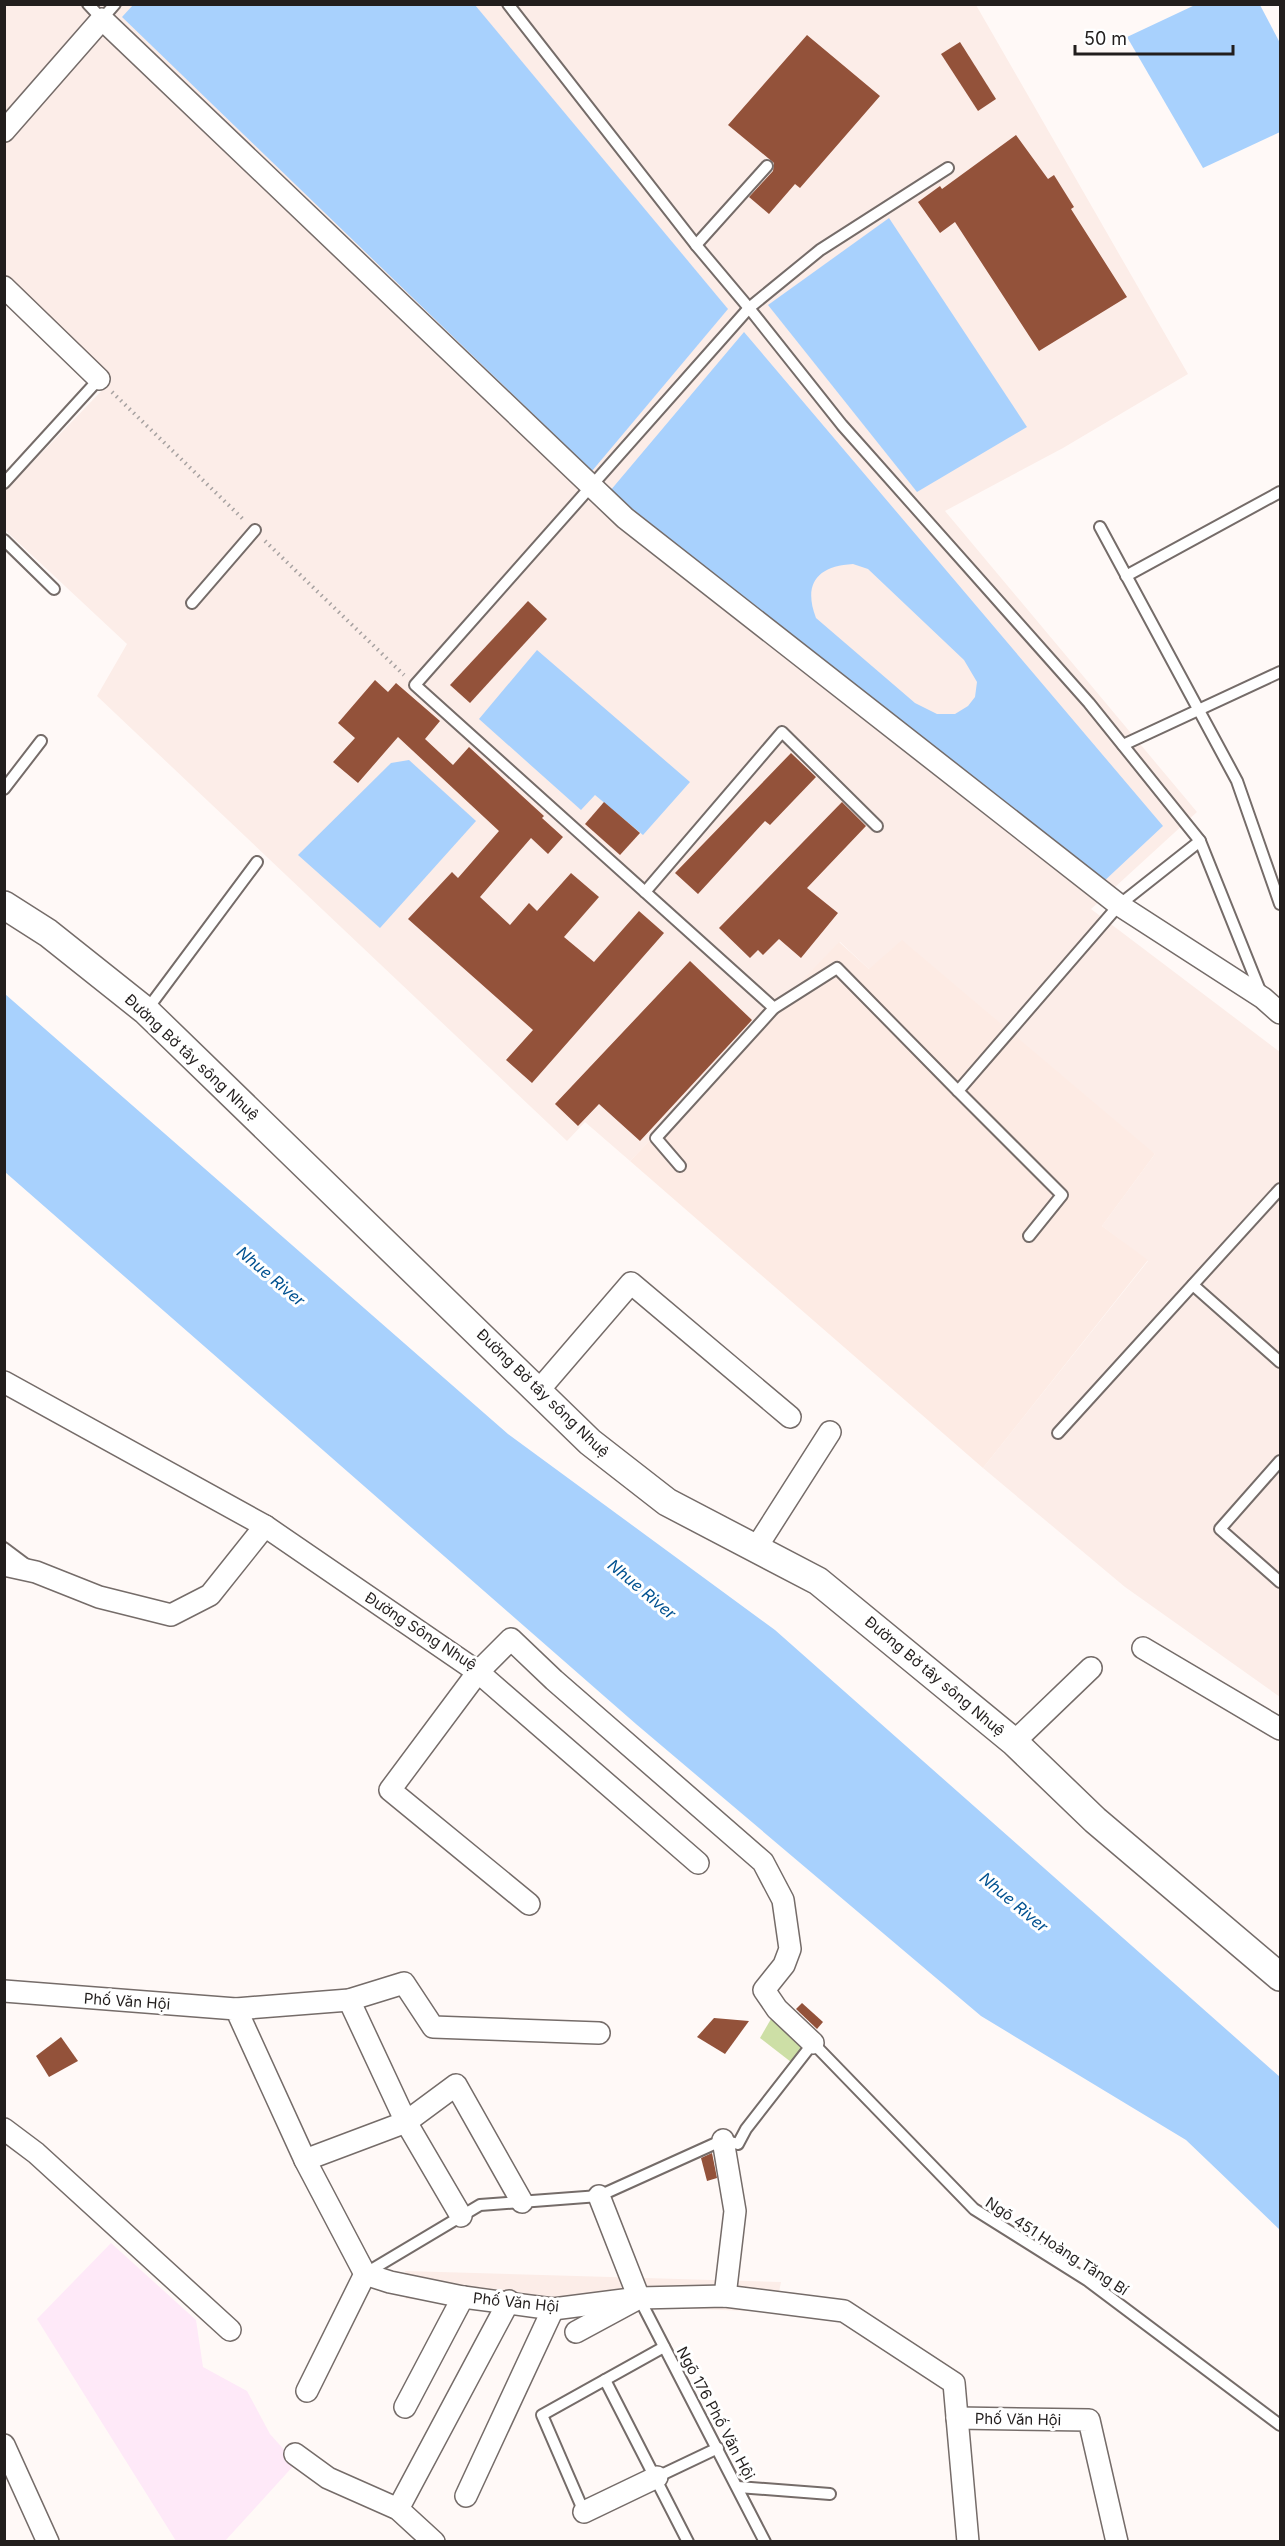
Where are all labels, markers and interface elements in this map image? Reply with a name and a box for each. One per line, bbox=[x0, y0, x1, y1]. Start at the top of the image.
scale bar bbox=[1075, 18, 1232, 56]
text: 50 m bbox=[1084, 28, 1127, 49]
street label: Đường Bờ tây sông Nhuệ bbox=[121, 990, 263, 1124]
water label: Nhue River bbox=[233, 1242, 310, 1311]
street label: Đường Bờ tây sông Nhuệ bbox=[473, 1325, 613, 1461]
water label: Nhue River bbox=[604, 1555, 681, 1624]
street label: Đường Sông Nhuệ bbox=[362, 1588, 480, 1674]
street label: Đường Bờ tây sông Nhuệ bbox=[861, 1612, 1009, 1740]
water label: Nhue River bbox=[976, 1868, 1053, 1937]
street label: Phố Văn Hội bbox=[83, 1989, 171, 2013]
street label: Ngõ 451 Hoàng Tăng Bí bbox=[982, 2193, 1132, 2300]
street label: Phố Văn Hội bbox=[472, 2288, 560, 2316]
street label: Ngõ 176 Phố Văn Hội bbox=[673, 2343, 759, 2483]
street label: Phố Văn Hội bbox=[975, 2409, 1061, 2429]

